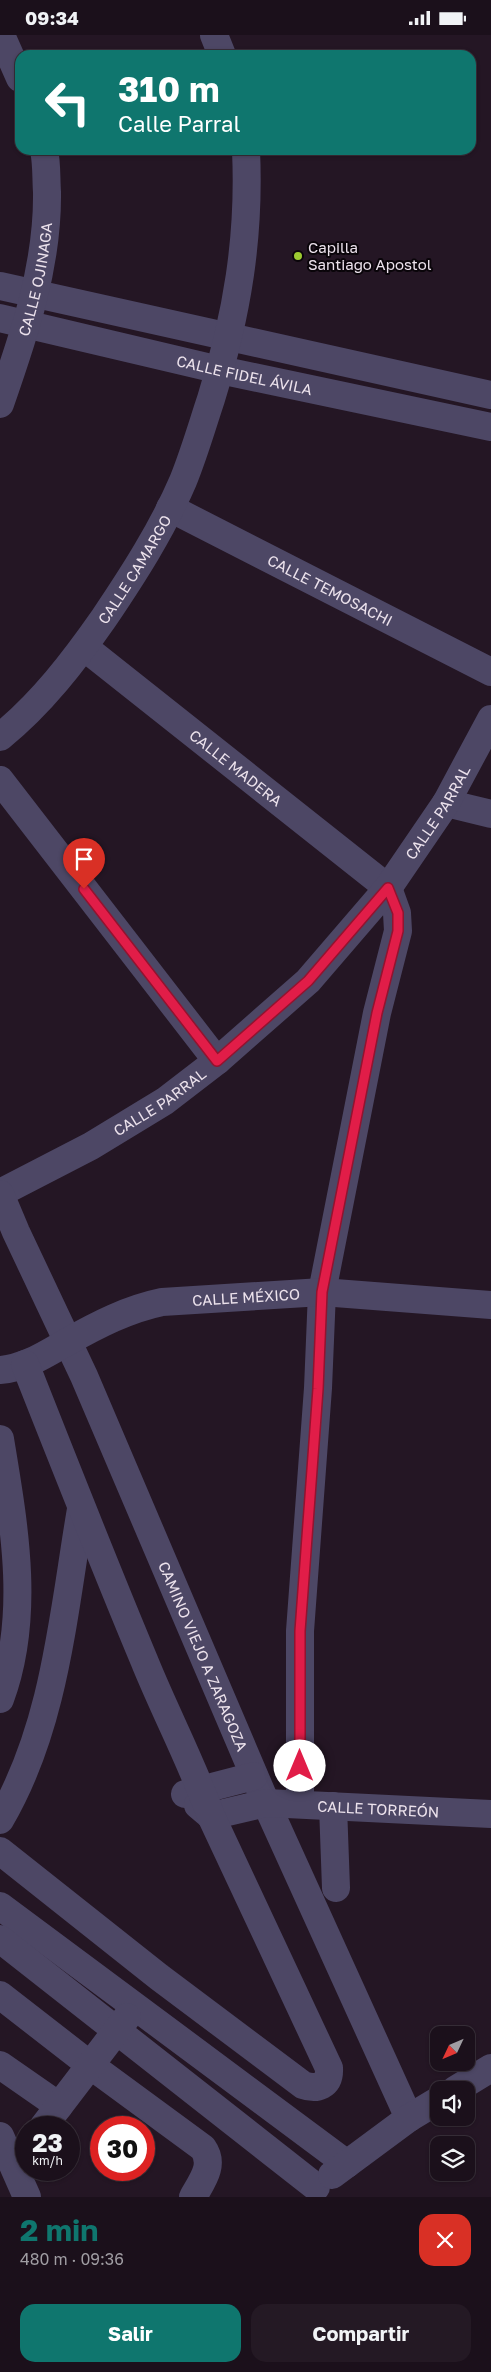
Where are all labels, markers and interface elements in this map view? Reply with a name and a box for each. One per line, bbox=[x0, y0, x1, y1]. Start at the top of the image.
text: 09:34 bbox=[25, 6, 79, 29]
text: 310 m bbox=[118, 68, 220, 110]
icon: left bbox=[35, 70, 100, 135]
text: Calle Parral bbox=[118, 110, 241, 137]
street label: CALLE OJINAGA bbox=[14, 222, 55, 338]
place label: Capilla Santiago Apostol bbox=[308, 238, 432, 273]
marker: Capilla Santiago Apostol bbox=[292, 250, 304, 262]
street label: CALLE FIDEL ÁVILA bbox=[175, 351, 314, 398]
street label: CALLE CAMARGO bbox=[94, 512, 174, 627]
street label: CALLE TEMOSACHI bbox=[265, 550, 396, 629]
street label: CALLE MADERA bbox=[186, 725, 286, 810]
street label: CALLE PARRAL bbox=[401, 762, 474, 863]
pin bbox=[63, 838, 105, 889]
icon: arrive bbox=[70, 845, 98, 873]
street label: CALLE PARRAL bbox=[110, 1064, 210, 1139]
street label: CALLE MÉXICO bbox=[192, 1284, 301, 1309]
street label: CAMINO VIEJO A ZARAGOZA bbox=[155, 1559, 252, 1754]
position arrow bbox=[273, 1739, 325, 1791]
street label: CALLE TORREÓN bbox=[317, 1797, 440, 1820]
north arrow bbox=[430, 2026, 475, 2071]
map controls bbox=[430, 2026, 475, 2181]
button: sound bbox=[430, 2081, 475, 2126]
speed limit sign: 30 bbox=[90, 2116, 155, 2181]
text: 23 bbox=[32, 2127, 63, 2158]
button: layers bbox=[430, 2136, 475, 2181]
text: km/h bbox=[32, 2153, 63, 2168]
text: 2 min bbox=[20, 2212, 98, 2248]
button: close bbox=[419, 2214, 471, 2266]
text: 480 m · 09:36 bbox=[20, 2249, 124, 2269]
button: Salir bbox=[20, 2304, 241, 2362]
button: Compartir bbox=[251, 2304, 471, 2362]

